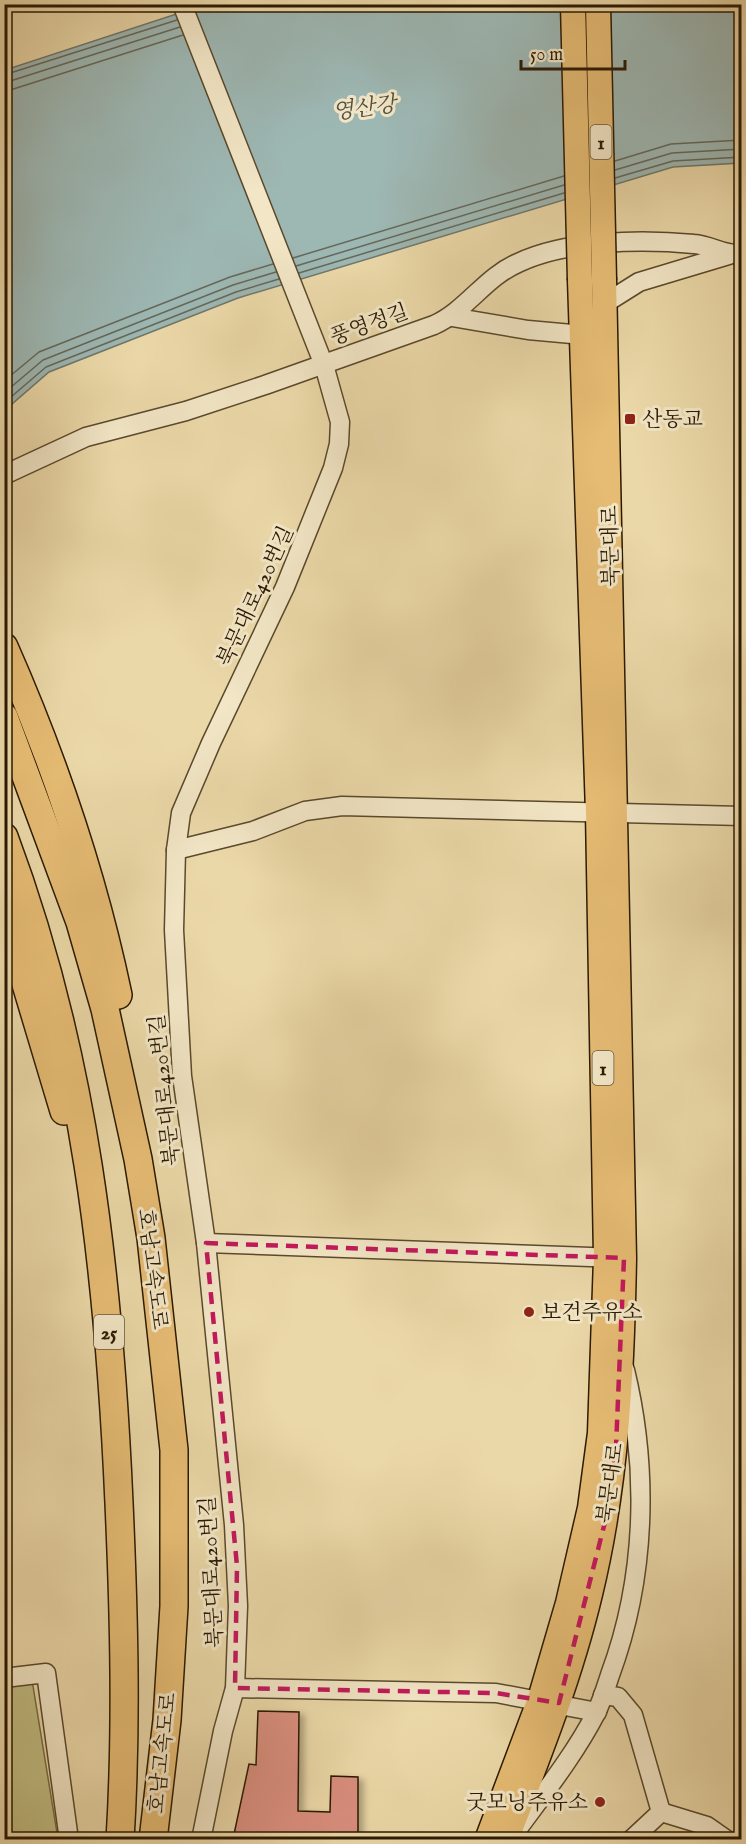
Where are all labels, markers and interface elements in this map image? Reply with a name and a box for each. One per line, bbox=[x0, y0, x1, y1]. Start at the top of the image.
scale bar bbox=[521, 33, 624, 71]
text: 50 m bbox=[530, 44, 563, 67]
water label: 영산강 bbox=[331, 90, 402, 127]
road number: 1 bbox=[590, 125, 612, 159]
street label: 풍영정길 bbox=[327, 299, 412, 352]
place label: 산동교 bbox=[642, 407, 703, 434]
marker: 산동교 bbox=[623, 412, 637, 426]
street label: 북문대로 bbox=[597, 505, 626, 587]
street label: 북문대로420번길 bbox=[212, 522, 301, 671]
street label: 북문대로420번길 bbox=[144, 1013, 187, 1167]
road number: 1 bbox=[592, 1051, 614, 1085]
street label: 호남고속도로 bbox=[131, 1207, 172, 1331]
place label: 보건주유소 bbox=[541, 1300, 642, 1327]
marker: 보건주유소 bbox=[522, 1305, 536, 1319]
road number: 25 bbox=[94, 1315, 124, 1349]
street label: 북문대로 bbox=[592, 1441, 631, 1525]
street label: 북문대로420번길 bbox=[195, 1495, 230, 1649]
street label: 호남고속도로 bbox=[144, 1691, 183, 1815]
place label: 굿모닝주유소 bbox=[466, 1790, 588, 1817]
marker: 굿모닝주유소 bbox=[593, 1795, 607, 1809]

